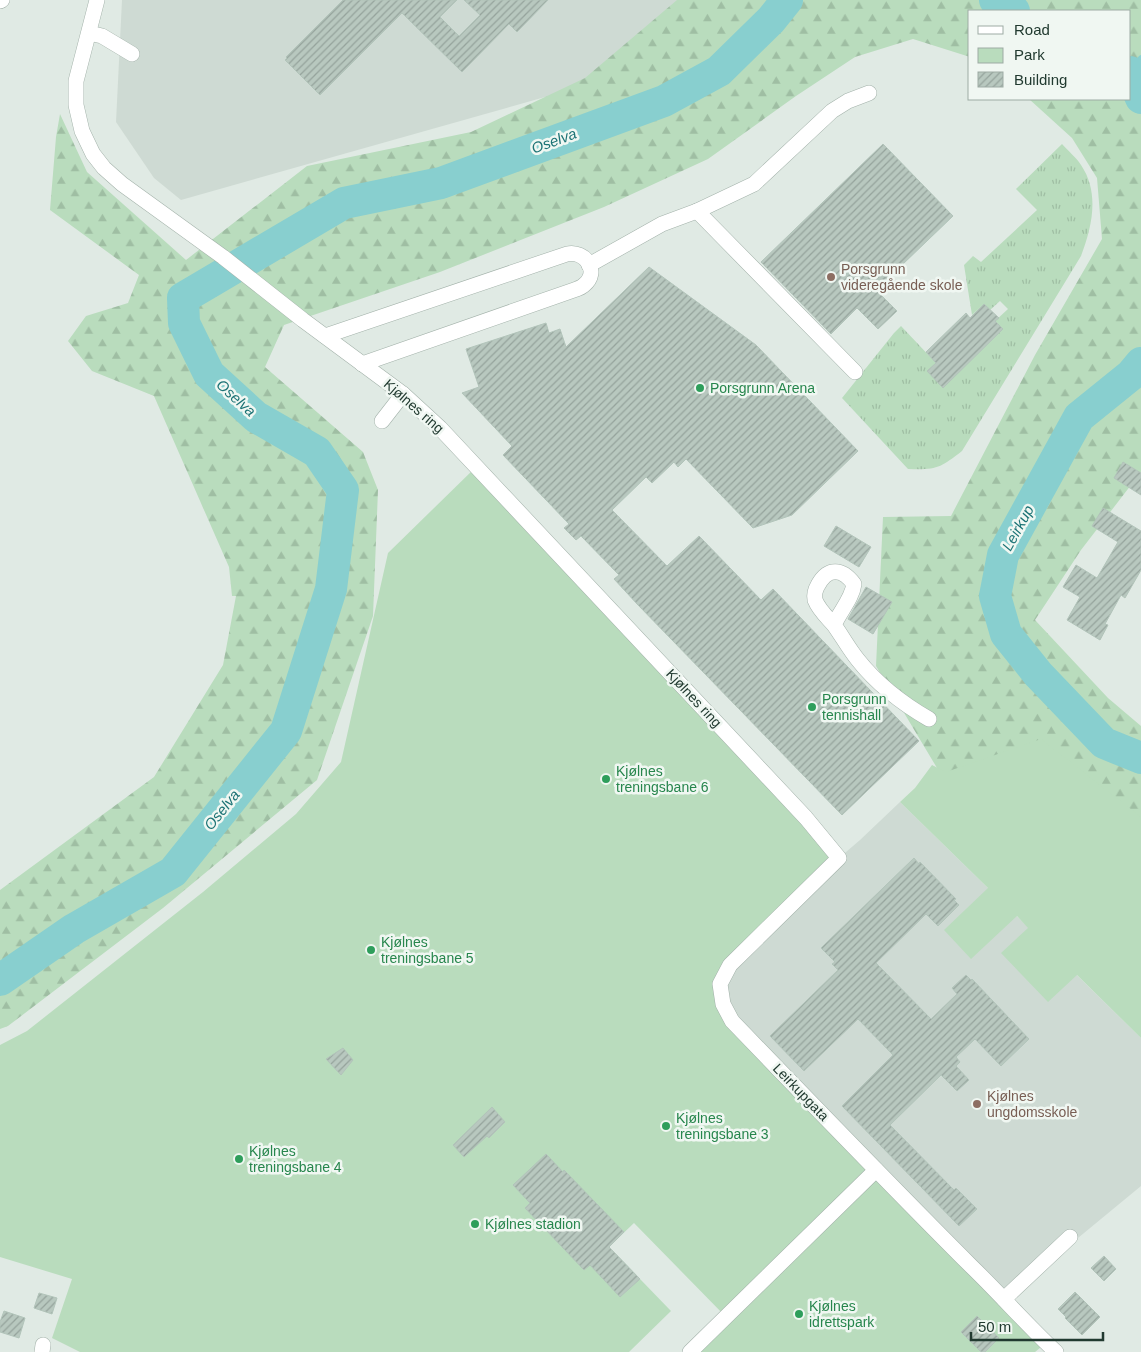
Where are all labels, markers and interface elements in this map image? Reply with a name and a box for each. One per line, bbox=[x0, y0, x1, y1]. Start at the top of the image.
legend bbox=[968, 10, 1131, 100]
text: Road bbox=[1014, 21, 1050, 38]
text: Park bbox=[1014, 46, 1045, 63]
text: Building bbox=[1014, 71, 1067, 88]
water label: Oselva bbox=[529, 125, 579, 157]
place label: Porsgrunn videregående skole bbox=[841, 261, 963, 293]
marker: Porsgrunn videregående skole bbox=[825, 271, 837, 283]
water label: Oselva bbox=[213, 376, 259, 420]
street label: Kjølnes ring bbox=[381, 376, 447, 436]
place label: Porsgrunn Arena bbox=[710, 380, 815, 396]
marker: Porsgrunn Arena bbox=[694, 382, 706, 394]
water label: Leirkup bbox=[998, 502, 1037, 553]
street label: Kjølnes ring bbox=[663, 666, 725, 730]
place label: Porsgrunn tennishall bbox=[822, 691, 887, 723]
marker: Porsgrunn tennishall bbox=[806, 701, 818, 713]
place label: Kjølnes treningsbane 6 bbox=[616, 763, 709, 795]
marker: Kjølnes treningsbane 6 bbox=[600, 773, 612, 785]
water label: Oselva bbox=[200, 786, 243, 833]
place label: Kjølnes treningsbane 5 bbox=[381, 934, 474, 966]
marker: Kjølnes treningsbane 5 bbox=[365, 944, 377, 956]
street label: Leirkupgata bbox=[770, 1060, 832, 1124]
place label: Kjølnes ungdomsskole bbox=[987, 1088, 1077, 1120]
marker: Kjølnes ungdomsskole bbox=[971, 1098, 983, 1110]
place label: Kjølnes treningsbane 3 bbox=[676, 1110, 769, 1142]
marker: Kjølnes treningsbane 3 bbox=[660, 1120, 672, 1132]
place label: Kjølnes treningsbane 4 bbox=[249, 1143, 342, 1175]
marker: Kjølnes treningsbane 4 bbox=[233, 1153, 245, 1165]
place label: Kjølnes stadion bbox=[485, 1216, 581, 1232]
marker: Kjølnes stadion bbox=[469, 1218, 481, 1230]
place label: Kjølnes idrettspark bbox=[809, 1298, 875, 1330]
marker: Kjølnes idrettspark bbox=[793, 1308, 805, 1320]
scale bar bbox=[971, 1310, 1104, 1342]
text: 50 m bbox=[978, 1318, 1011, 1335]

